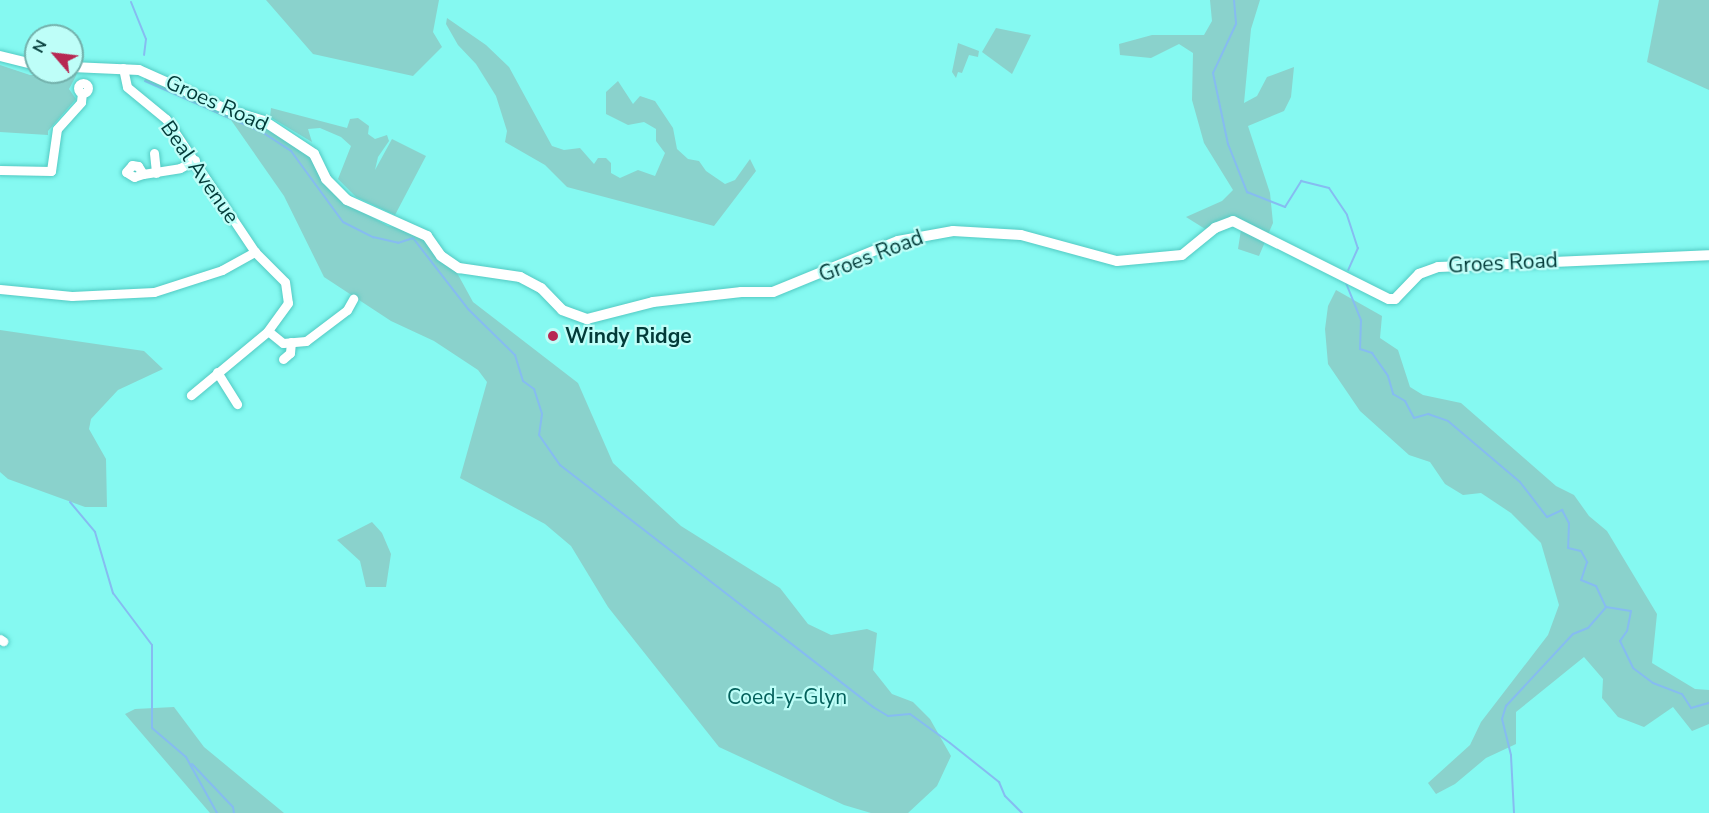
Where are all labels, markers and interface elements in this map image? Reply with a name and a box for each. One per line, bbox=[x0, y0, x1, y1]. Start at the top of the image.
north arrow bbox=[24, 24, 84, 84]
text: N bbox=[27, 36, 52, 57]
street label: Groes Road bbox=[162, 69, 272, 137]
street label: Beal Avenue bbox=[155, 116, 245, 228]
street label: Groes Road bbox=[815, 225, 927, 287]
street label: Groes Road bbox=[1447, 248, 1559, 278]
place label: Windy Ridge bbox=[565, 323, 692, 349]
marker: Windy Ridge bbox=[546, 329, 560, 343]
park label: Coed-y-Glyn bbox=[727, 684, 847, 710]

